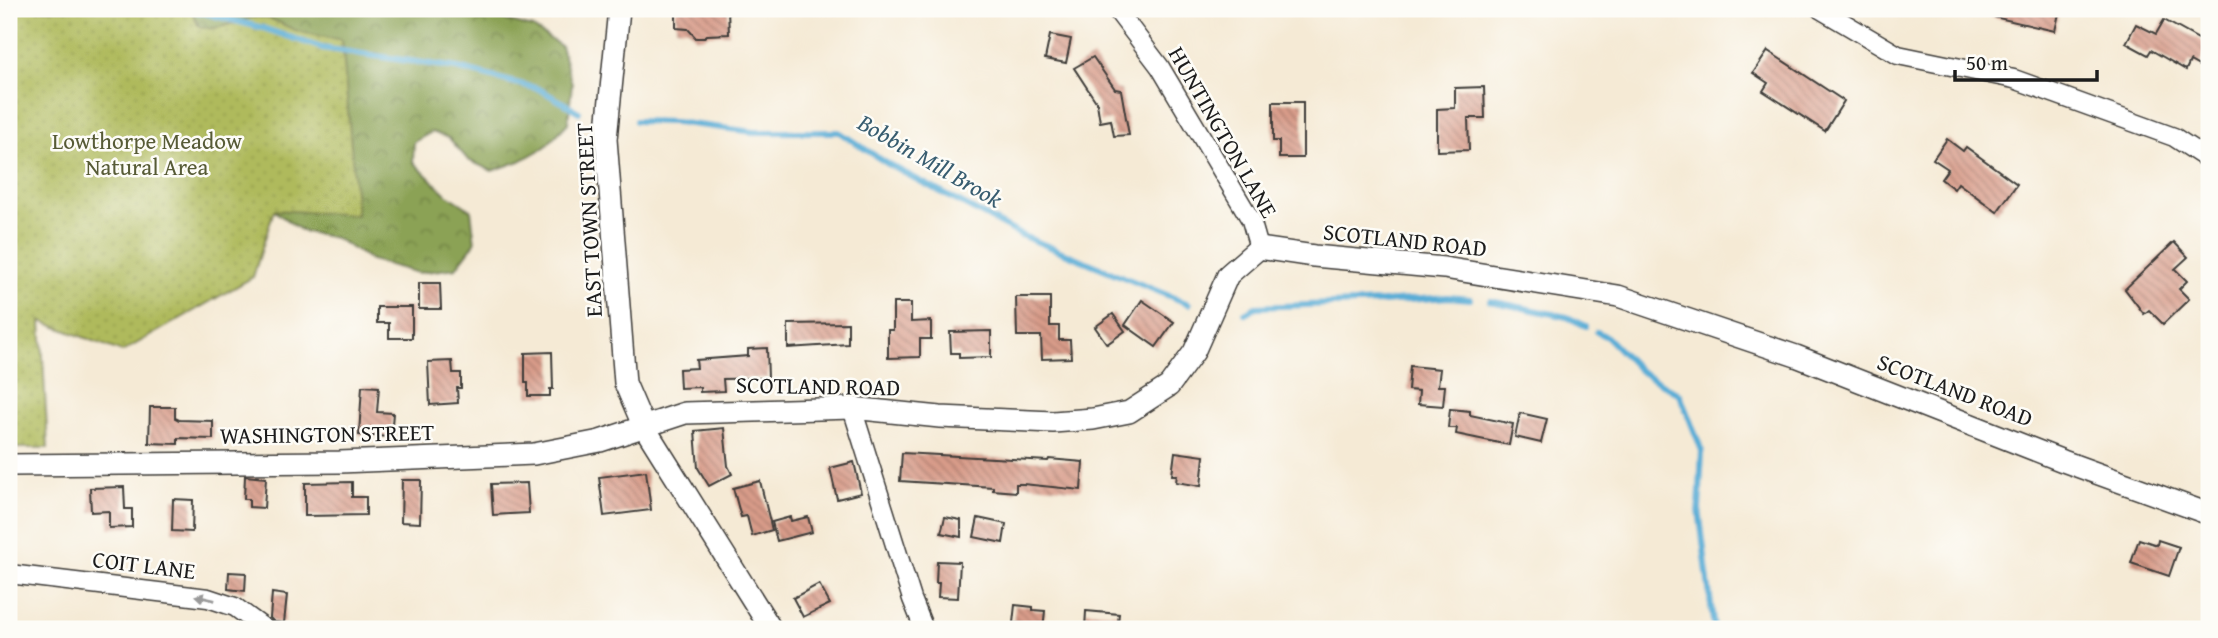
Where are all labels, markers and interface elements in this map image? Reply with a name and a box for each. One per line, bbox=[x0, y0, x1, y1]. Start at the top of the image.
scale bar bbox=[1955, 38, 2097, 82]
street label: HUNTINGTON LANE bbox=[1161, 40, 1286, 223]
text: 50 m bbox=[1966, 47, 2008, 78]
water label: Bobbin Mill Brook bbox=[851, 104, 1009, 216]
street label: EAST TOWN STREET bbox=[567, 122, 610, 318]
park label: Lowthorpe Meadow Natural Area bbox=[52, 124, 243, 183]
street label: SCOTLAND ROAD bbox=[1322, 215, 1488, 264]
street label: SCOTLAND ROAD bbox=[1873, 345, 2038, 434]
street label: SCOTLAND ROAD bbox=[736, 368, 900, 403]
street label: WASHINGTON STREET bbox=[220, 415, 435, 452]
street label: COIT LANE bbox=[91, 542, 197, 587]
one-way arrow bbox=[194, 592, 216, 603]

